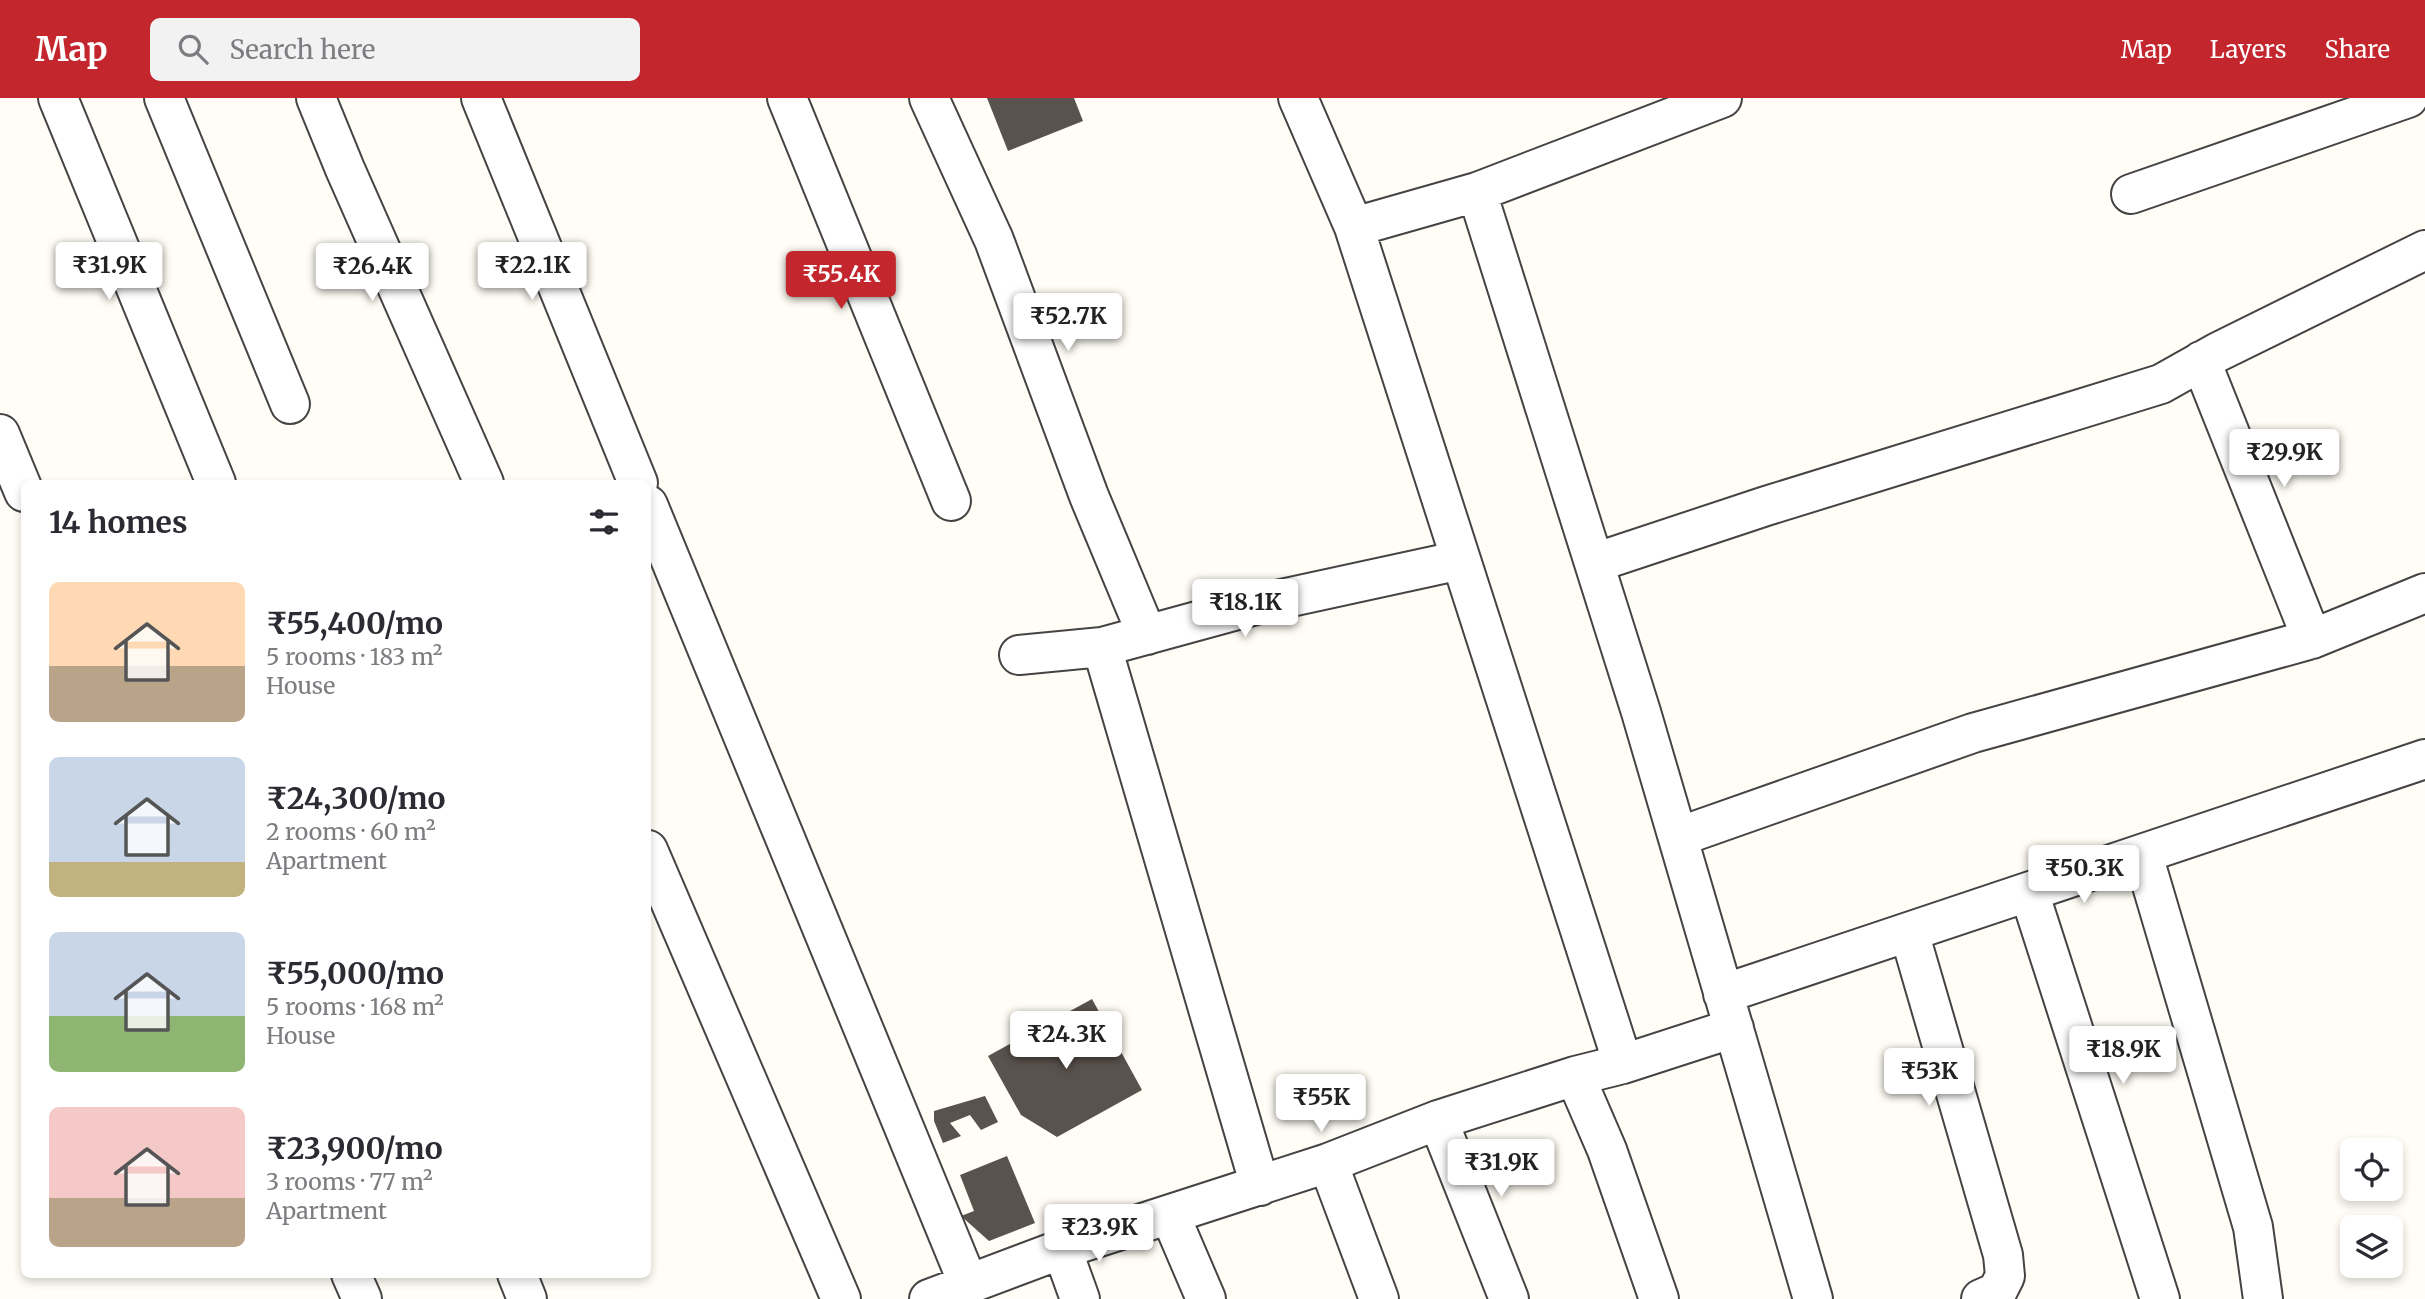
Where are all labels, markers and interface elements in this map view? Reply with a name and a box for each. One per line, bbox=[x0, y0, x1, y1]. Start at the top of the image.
search box bbox=[150, 18, 640, 81]
text: Map bbox=[35, 29, 108, 70]
icon: search bbox=[174, 30, 212, 68]
text: Search here bbox=[230, 33, 375, 66]
text: Map bbox=[2121, 34, 2172, 65]
text: Layers bbox=[2210, 34, 2286, 65]
text: Share bbox=[2324, 34, 2390, 65]
pin: ₹31.9K bbox=[52, 242, 166, 302]
pin: ₹22.1K bbox=[475, 242, 589, 302]
pin: ₹26.4K bbox=[315, 244, 429, 303]
text: ₹31.9K bbox=[72, 250, 146, 279]
text: ₹22.1K bbox=[494, 250, 570, 279]
text: ₹26.4K bbox=[332, 251, 412, 280]
pin: ₹55.4K bbox=[784, 252, 898, 311]
text: ₹55.4K bbox=[802, 259, 880, 288]
pin: ₹52.7K bbox=[1011, 294, 1125, 353]
text: ₹52.7K bbox=[1029, 301, 1107, 330]
pin: ₹29.9K bbox=[2227, 430, 2341, 489]
text: ₹29.9K bbox=[2245, 437, 2323, 466]
text: 14 homes bbox=[49, 503, 187, 541]
icon: filters bbox=[585, 503, 623, 541]
pin: ₹18.1K bbox=[1188, 580, 1302, 639]
text: ₹18.1K bbox=[1208, 587, 1282, 616]
text: ₹55,400/mo bbox=[266, 604, 443, 642]
icon: home bbox=[105, 610, 189, 694]
text: 5 rooms · 183 m² bbox=[266, 642, 442, 671]
text: House bbox=[266, 671, 335, 700]
text: ₹24,300/mo bbox=[266, 779, 446, 817]
icon: home bbox=[105, 785, 189, 869]
text: 2 rooms · 60 m² bbox=[266, 817, 436, 846]
text: Apartment bbox=[266, 846, 387, 875]
pin: ₹50.3K bbox=[2027, 846, 2141, 905]
text: ₹50.3K bbox=[2044, 853, 2124, 882]
text: ₹55,000/mo bbox=[266, 954, 444, 992]
icon: home bbox=[105, 960, 189, 1044]
text: 5 rooms · 168 m² bbox=[266, 992, 444, 1021]
pin: ₹24.3K bbox=[1009, 1012, 1123, 1071]
text: ₹24.3K bbox=[1026, 1019, 1106, 1048]
text: House bbox=[266, 1021, 335, 1050]
pin: ₹18.9K bbox=[2066, 1026, 2180, 1086]
text: ₹18.9K bbox=[2085, 1034, 2161, 1063]
pin: ₹53K bbox=[1888, 1048, 1970, 1108]
text: ₹53K bbox=[1900, 1056, 1958, 1085]
pin: ₹55K bbox=[1280, 1074, 1362, 1134]
text: ₹55K bbox=[1292, 1082, 1350, 1111]
text: ₹23,900/mo bbox=[266, 1129, 443, 1167]
icon: home bbox=[105, 1135, 189, 1219]
map controls bbox=[2340, 1138, 2403, 1278]
button: locate bbox=[2340, 1138, 2403, 1201]
pin: ₹31.9K bbox=[1444, 1140, 1558, 1199]
text: ₹31.9K bbox=[1464, 1147, 1538, 1176]
text: 3 rooms · 77 m² bbox=[266, 1167, 433, 1196]
text: Apartment bbox=[266, 1196, 387, 1225]
pin: ₹23.9K bbox=[1042, 1204, 1156, 1264]
text: ₹23.9K bbox=[1060, 1212, 1138, 1241]
button: layers bbox=[2340, 1215, 2403, 1278]

